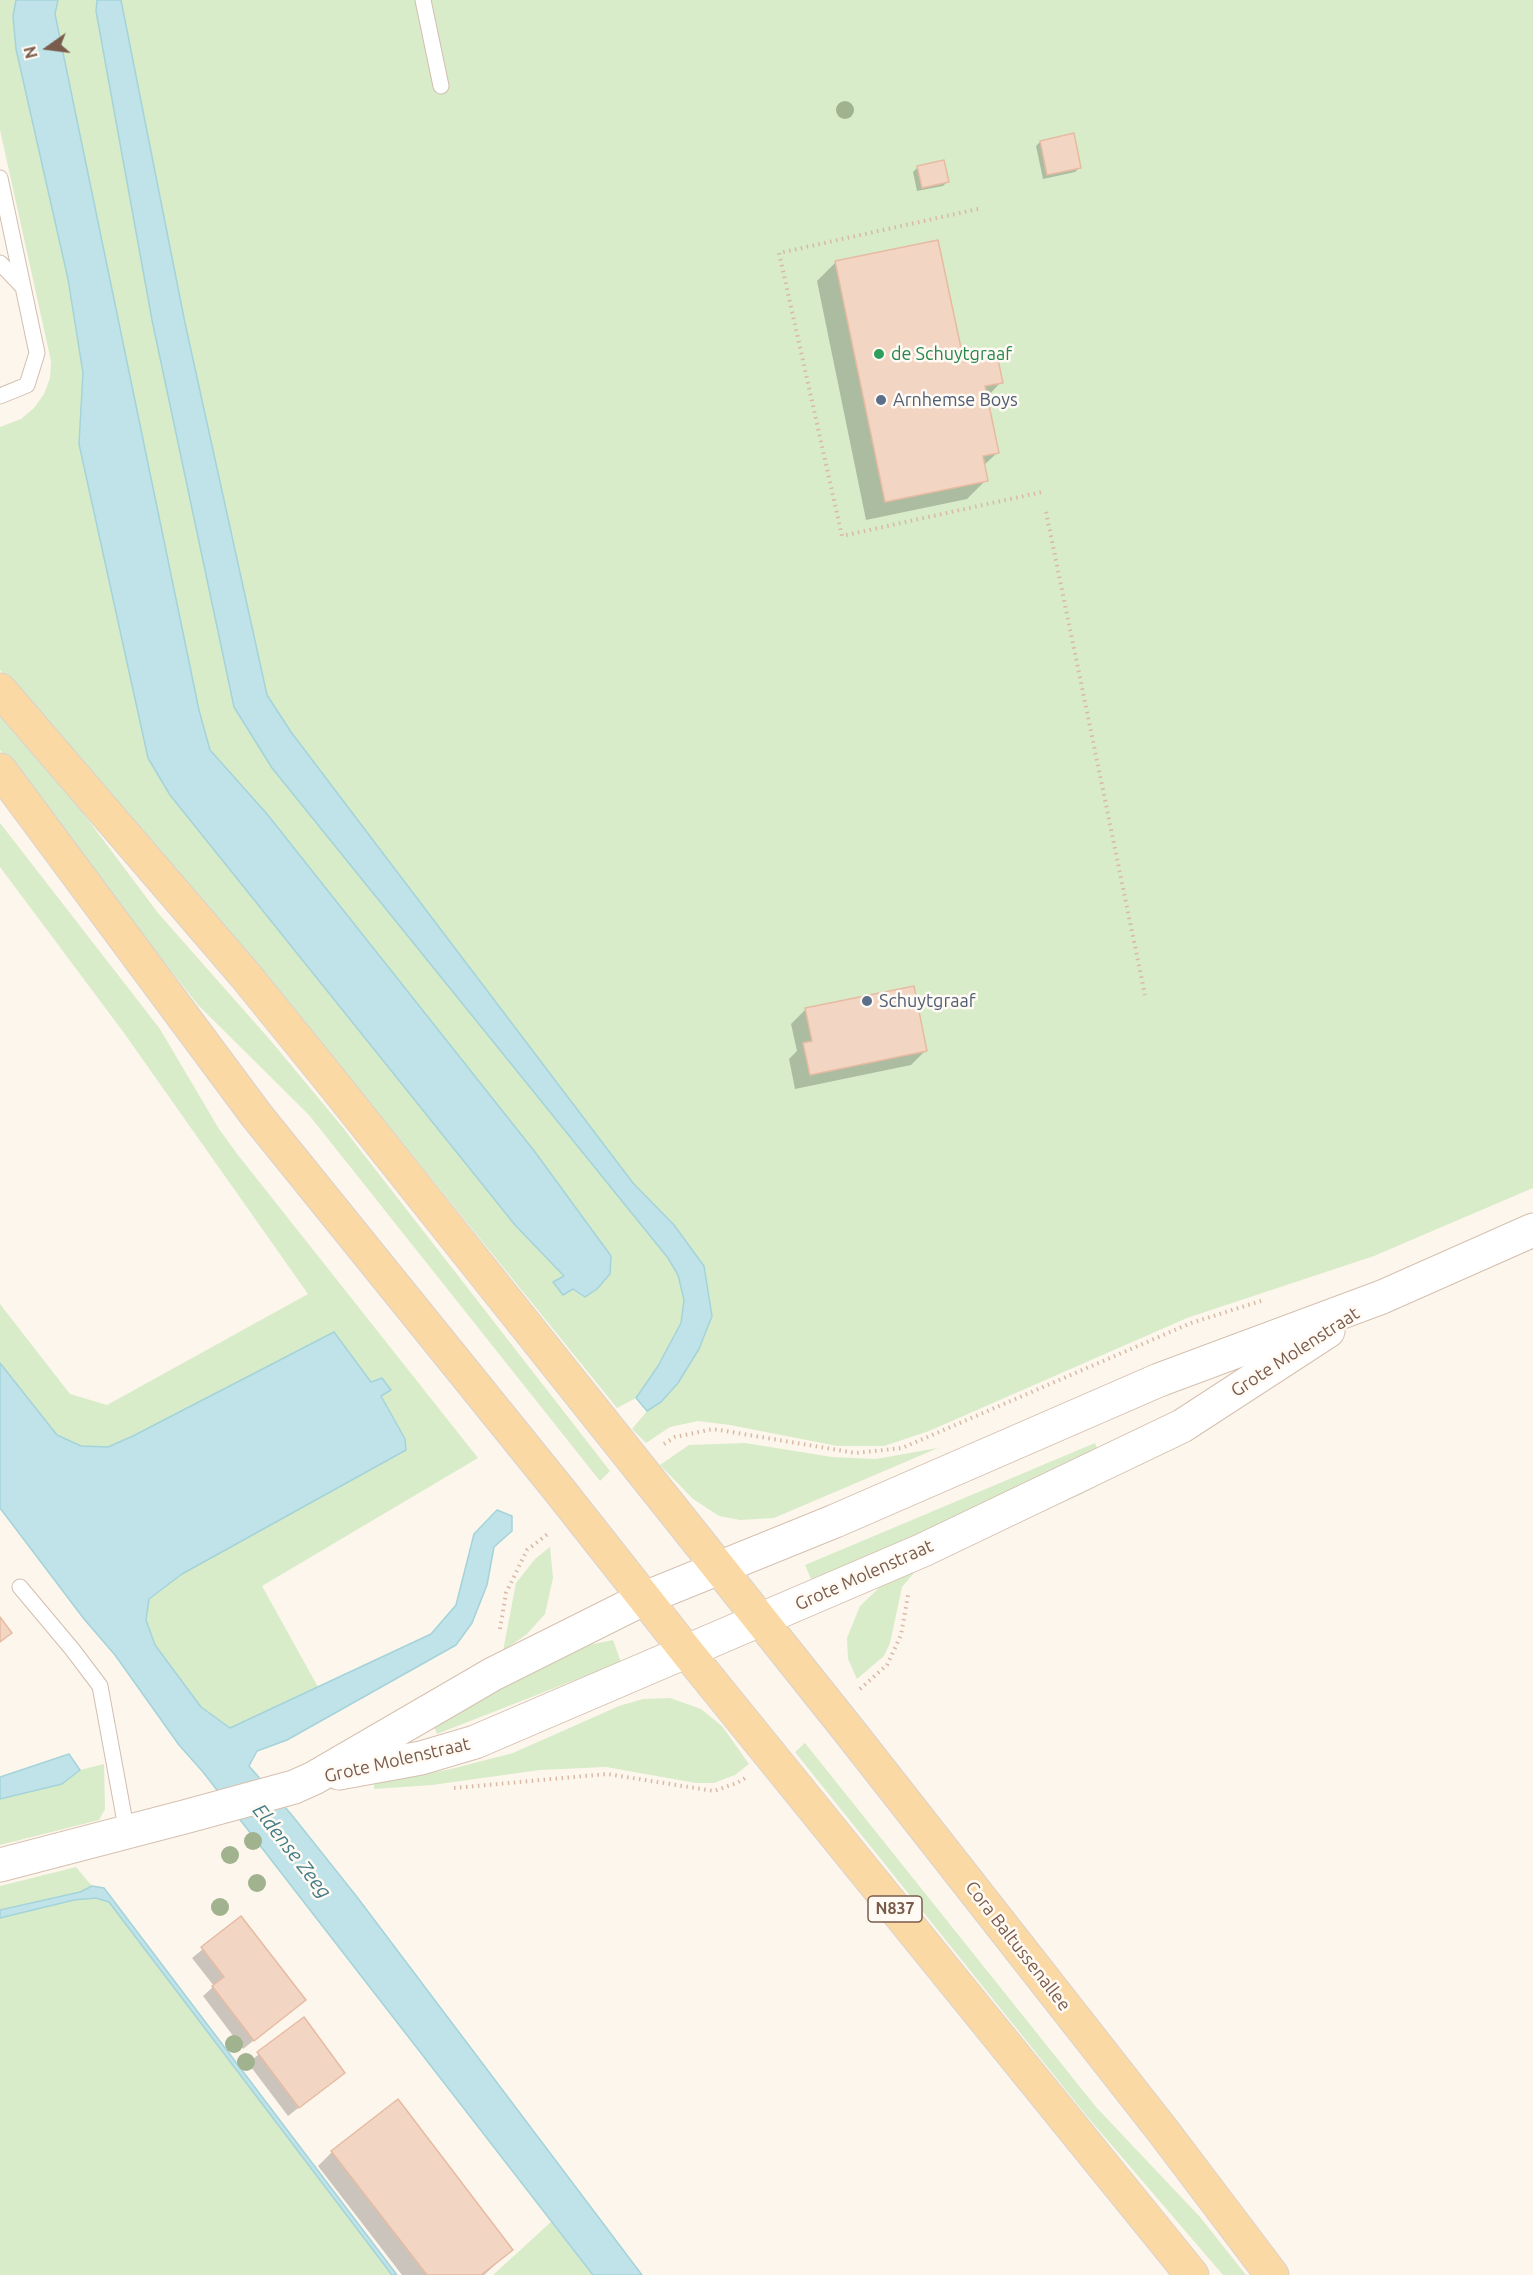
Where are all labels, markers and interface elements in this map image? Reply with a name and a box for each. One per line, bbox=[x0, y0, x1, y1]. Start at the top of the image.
north arrow bbox=[18, 18, 78, 78]
text: N bbox=[20, 44, 41, 60]
place label: de Schuytgraaf bbox=[891, 343, 1012, 365]
marker: de Schuytgraaf bbox=[872, 347, 886, 361]
place label: Arnhemse Boys bbox=[893, 389, 1018, 411]
marker: Arnhemse Boys bbox=[874, 393, 888, 407]
place label: Schuytgraaf bbox=[879, 990, 976, 1012]
marker: Schuytgraaf bbox=[860, 994, 874, 1008]
street label: Grote Molenstraat bbox=[1227, 1302, 1363, 1402]
street label: Grote Molenstraat bbox=[792, 1535, 936, 1615]
street label: Grote Molenstraat bbox=[322, 1733, 472, 1787]
water label: Eldense Zeeg bbox=[248, 1799, 336, 1903]
street label: Cora Baltussenallee bbox=[961, 1877, 1075, 2015]
road number: N837 bbox=[868, 1896, 922, 1922]

